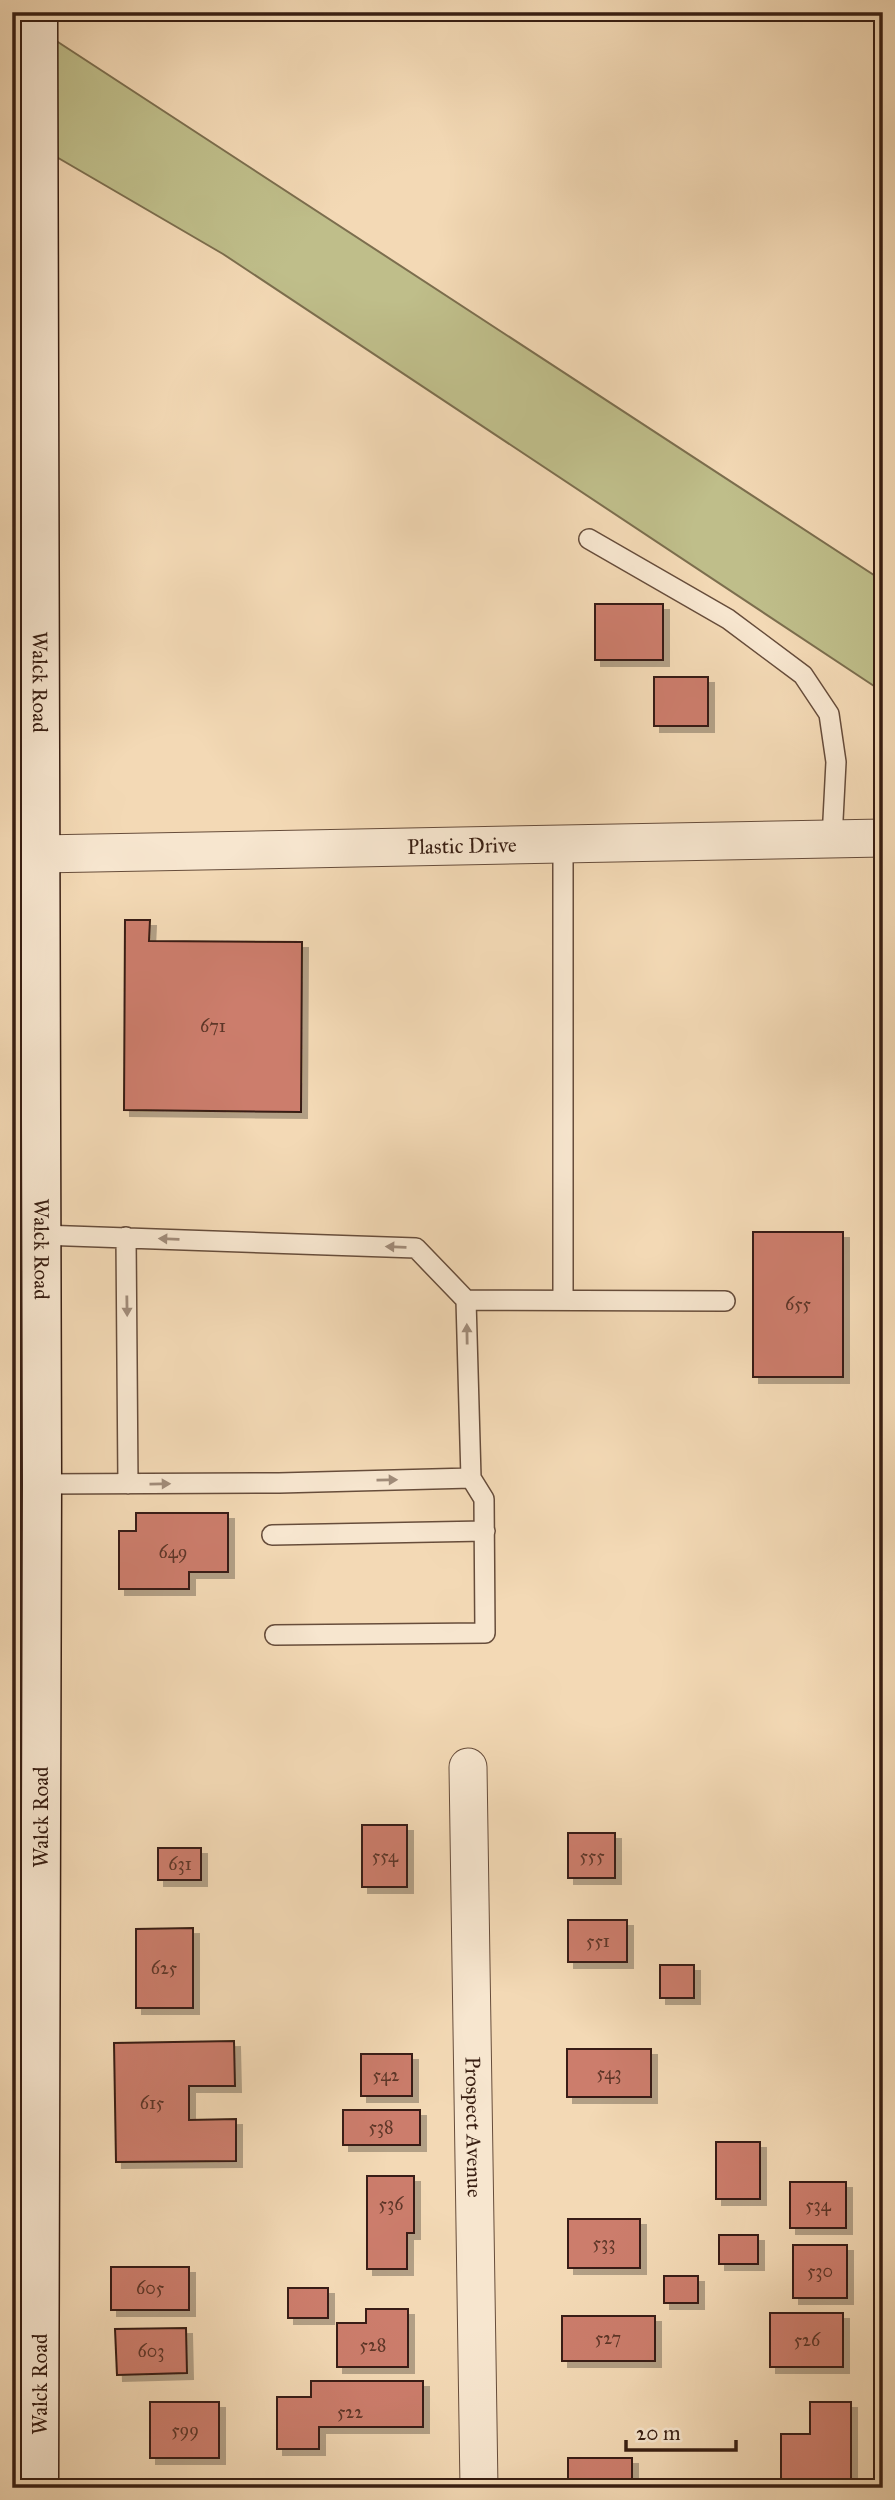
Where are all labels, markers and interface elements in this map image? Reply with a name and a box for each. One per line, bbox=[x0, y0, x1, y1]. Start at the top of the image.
street label: Walck Road bbox=[27, 631, 53, 733]
street label: Plastic Drive bbox=[407, 832, 517, 860]
house number: 671 bbox=[200, 1015, 226, 1037]
street label: Walck Road bbox=[28, 1198, 55, 1300]
one-way arrow bbox=[158, 1234, 180, 1245]
one-way arrow bbox=[385, 1242, 407, 1253]
house number: 655 bbox=[785, 1293, 812, 1315]
one-way arrow bbox=[121, 1295, 132, 1317]
one-way arrow bbox=[462, 1323, 473, 1345]
one-way arrow bbox=[376, 1474, 398, 1486]
one-way arrow bbox=[149, 1478, 171, 1490]
house number: 649 bbox=[159, 1541, 187, 1563]
street label: Walck Road bbox=[28, 1766, 54, 1868]
house number: 554 bbox=[372, 1845, 399, 1867]
house number: 555 bbox=[579, 1845, 605, 1867]
house number: 631 bbox=[168, 1853, 192, 1875]
house number: 551 bbox=[586, 1930, 610, 1952]
house number: 625 bbox=[151, 1957, 178, 1979]
street label: Prospect Avenue bbox=[459, 2056, 488, 2198]
house number: 543 bbox=[596, 2062, 622, 2084]
house number: 542 bbox=[373, 2064, 400, 2086]
house number: 615 bbox=[140, 2092, 165, 2114]
house number: 538 bbox=[368, 2116, 394, 2138]
house number: 536 bbox=[379, 2193, 404, 2215]
house number: 534 bbox=[805, 2194, 832, 2216]
house number: 533 bbox=[593, 2232, 615, 2254]
house number: 530 bbox=[807, 2260, 833, 2282]
house number: 605 bbox=[136, 2277, 165, 2299]
house number: 527 bbox=[595, 2327, 621, 2349]
house number: 526 bbox=[794, 2329, 821, 2351]
street label: Walck Road bbox=[27, 2333, 53, 2435]
house number: 528 bbox=[360, 2334, 386, 2356]
house number: 603 bbox=[138, 2340, 164, 2362]
house number: 522 bbox=[337, 2401, 363, 2423]
scale bar bbox=[626, 2409, 736, 2453]
house number: 599 bbox=[171, 2419, 199, 2441]
text: 20 m bbox=[636, 2420, 681, 2446]

